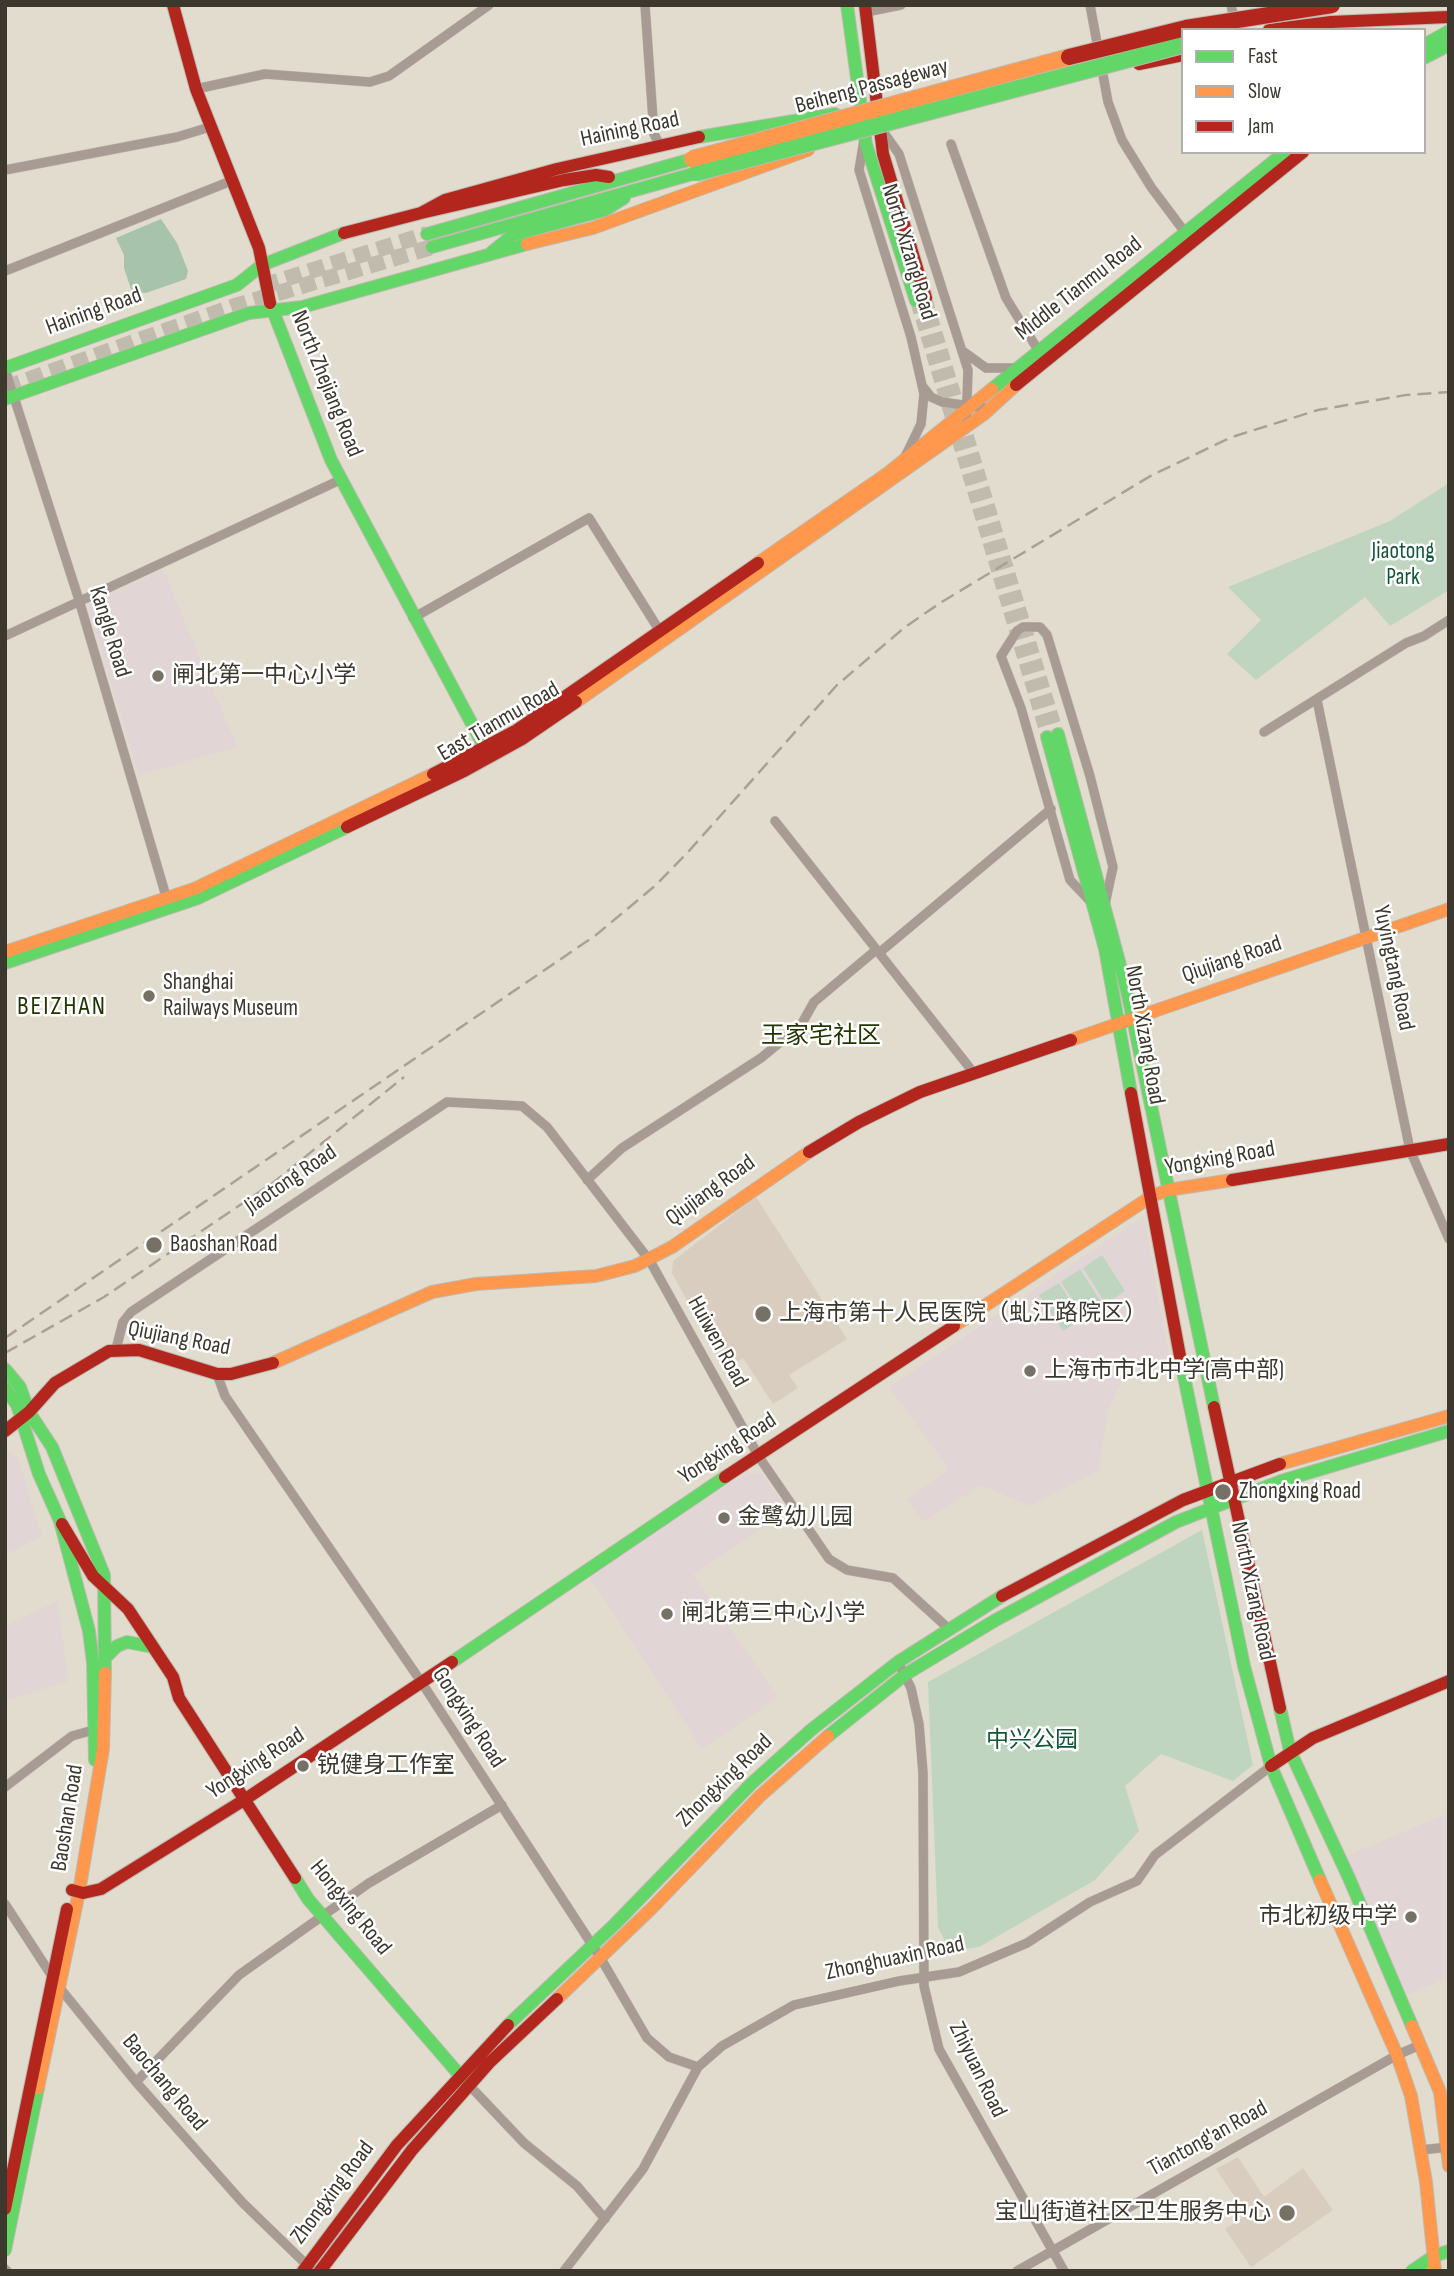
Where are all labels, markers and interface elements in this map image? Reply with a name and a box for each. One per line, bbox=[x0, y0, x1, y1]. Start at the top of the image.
legend bbox=[1181, 28, 1426, 154]
text: Fast bbox=[1248, 44, 1278, 69]
street label: Beiheng Passageway bbox=[792, 53, 952, 121]
text: Slow bbox=[1248, 79, 1281, 104]
street label: Haining Road bbox=[578, 106, 682, 154]
text: Jam bbox=[1248, 114, 1274, 139]
street label: North Xizang Road bbox=[874, 181, 942, 323]
street label: Middle Tianmu Road bbox=[1010, 231, 1148, 347]
street label: Haining Road bbox=[42, 282, 146, 342]
street label: North Zhejiang Road bbox=[284, 307, 368, 461]
park label: Jiaotong Park bbox=[1372, 538, 1434, 592]
street label: Kangle Road bbox=[82, 583, 136, 681]
place label: 闸北第一中心小学 bbox=[172, 662, 356, 690]
marker: 闸北第一中心小学 bbox=[150, 668, 166, 684]
street label: East Tianmu Road bbox=[433, 676, 565, 768]
street label: Yuyingtang Road bbox=[1366, 903, 1420, 1033]
street label: Qiujiang Road bbox=[1179, 930, 1285, 990]
street label: North Xizang Road bbox=[1118, 963, 1170, 1107]
place label: Shanghai Railways Museum bbox=[163, 969, 298, 1023]
marker: Shanghai Railways Museum bbox=[141, 988, 157, 1004]
district label: BEIZHAN bbox=[18, 991, 106, 1023]
district label: 王家宅社区 bbox=[761, 1023, 881, 1051]
street label: Yongxing Road bbox=[1163, 1136, 1277, 1182]
street label: Jiaotong Road bbox=[240, 1139, 342, 1221]
street label: Qiujiang Road bbox=[661, 1149, 761, 1233]
place label: Baoshan Road bbox=[170, 1231, 277, 1259]
marker: Baoshan Road bbox=[144, 1235, 164, 1255]
street label: Huiwen Road bbox=[681, 1292, 753, 1392]
place label: 上海市第十人民医院（虬江路院区） bbox=[779, 1300, 1147, 1328]
marker: 上海市第十人民医院（虬江路院区） bbox=[753, 1304, 773, 1324]
street label: Qiujiang Road bbox=[126, 1316, 232, 1362]
place label: 上海市市北中学(高中部) bbox=[1044, 1357, 1284, 1385]
marker: 上海市市北中学(高中部) bbox=[1022, 1363, 1038, 1379]
street label: Yongxing Road bbox=[674, 1407, 782, 1491]
place label: Zhongxing Road bbox=[1239, 1478, 1361, 1506]
marker: Zhongxing Road bbox=[1213, 1482, 1233, 1502]
place label: 金鹭幼儿园 bbox=[738, 1504, 853, 1532]
marker: 金鹭幼儿园 bbox=[716, 1510, 732, 1526]
street label: North Xizang Road bbox=[1224, 1519, 1280, 1663]
place label: 闸北第三中心小学 bbox=[681, 1600, 865, 1628]
marker: 闸北第三中心小学 bbox=[659, 1606, 675, 1622]
street label: Gongxing Road bbox=[425, 1663, 511, 1773]
street label: Yongxing Road bbox=[202, 1722, 310, 1806]
park label: 中兴公园 bbox=[986, 1727, 1078, 1755]
street label: Zhongxing Road bbox=[672, 1729, 778, 1833]
place label: 锐健身工作室 bbox=[317, 1752, 455, 1780]
marker: 锐健身工作室 bbox=[295, 1758, 311, 1774]
street label: Baoshan Road bbox=[46, 1763, 90, 1873]
street label: Hongxing Road bbox=[303, 1855, 397, 1961]
place label: 市北初级中学 bbox=[1259, 1903, 1397, 1931]
marker: 市北初级中学 bbox=[1403, 1909, 1419, 1925]
street label: Zhonghuaxin Road bbox=[823, 1931, 967, 1987]
street label: Zhiyuan Road bbox=[942, 2018, 1012, 2122]
street label: Baochang Road bbox=[116, 2029, 212, 2137]
street label: Tiantong'an Road bbox=[1144, 2095, 1272, 2183]
street label: Zhongxing Road bbox=[285, 2136, 381, 2250]
place label: 宝山街道社区卫生服务中心 bbox=[995, 2199, 1271, 2227]
marker: 宝山街道社区卫生服务中心 bbox=[1277, 2203, 1297, 2223]

